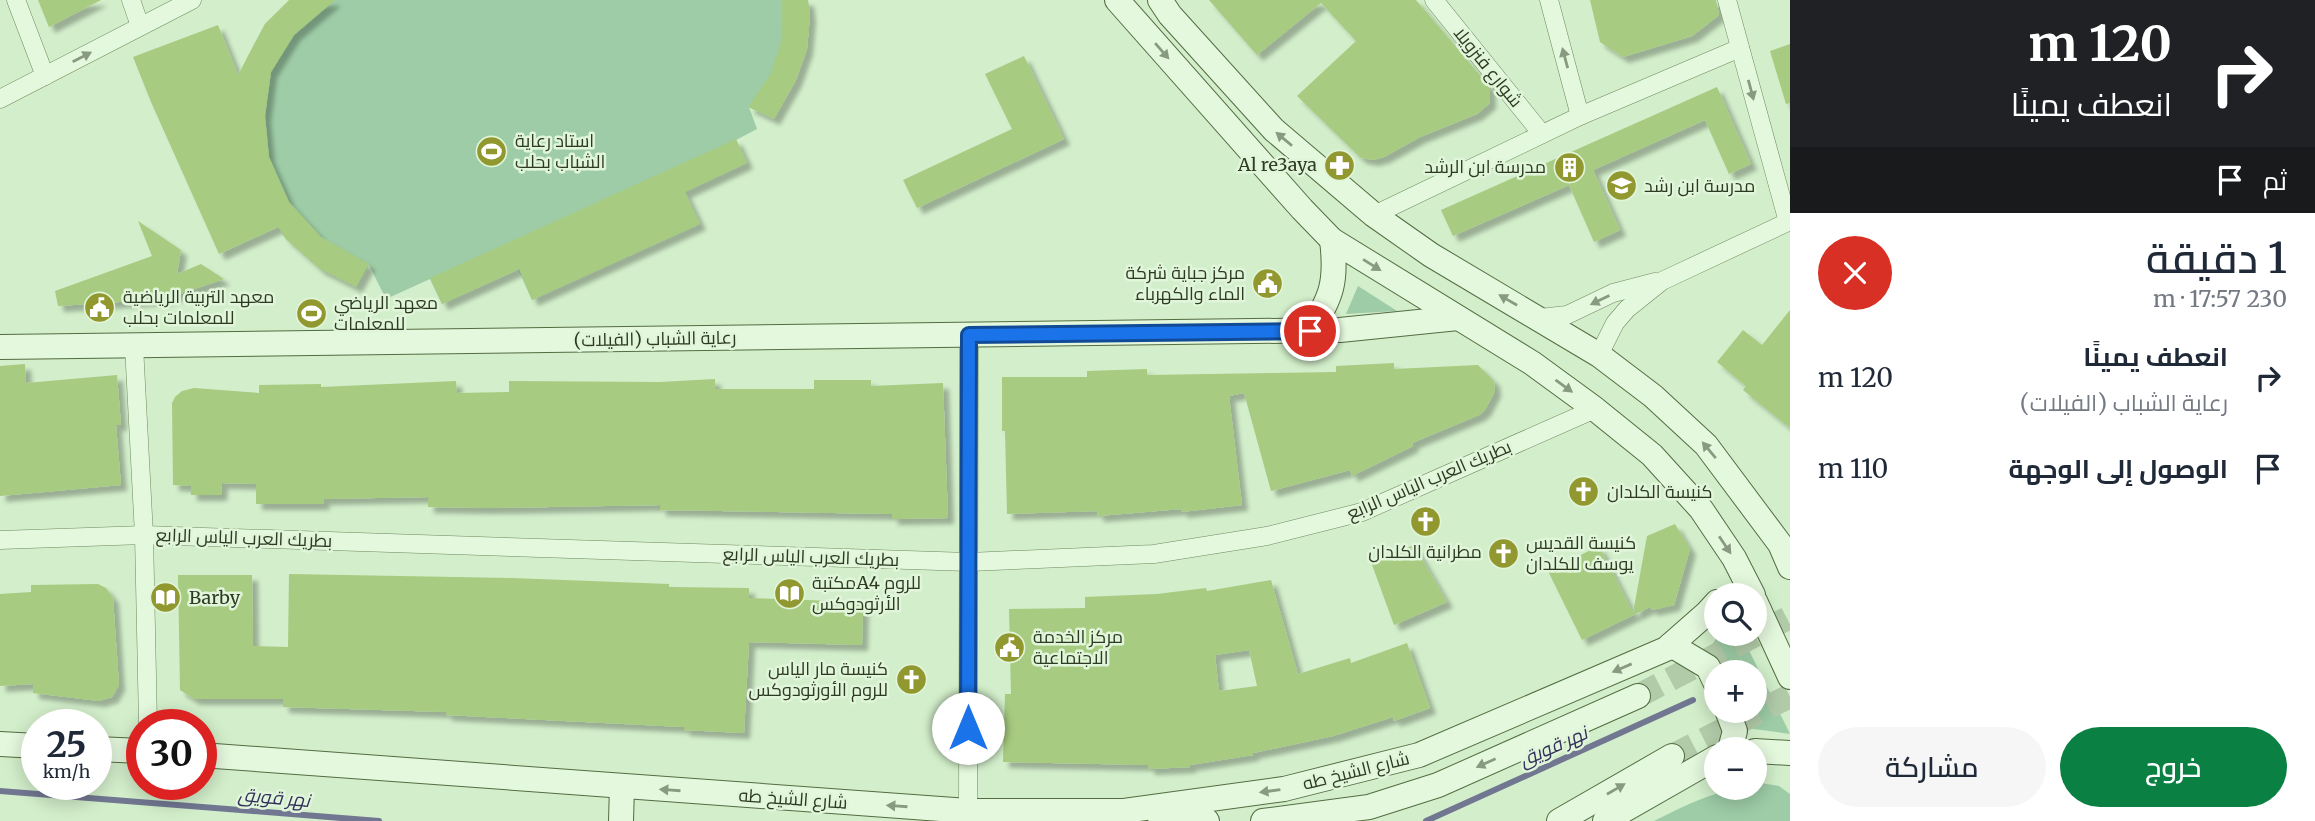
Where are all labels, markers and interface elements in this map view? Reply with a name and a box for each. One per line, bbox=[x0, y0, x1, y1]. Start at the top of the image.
text: 120 m bbox=[2028, 13, 2172, 74]
street label: شوارع فنزويلا bbox=[1448, 22, 1528, 112]
icon: right bbox=[2196, 28, 2287, 119]
one-way arrow bbox=[1154, 42, 1170, 60]
one-way arrow bbox=[1559, 47, 1569, 68]
one-way arrow bbox=[73, 51, 93, 63]
one-way arrow bbox=[1746, 79, 1757, 101]
text: انعطف يمينًا bbox=[2011, 85, 2172, 125]
place label: استاد رعاية الشباب بحلب bbox=[515, 129, 605, 173]
one-way arrow bbox=[1276, 132, 1293, 147]
sports icon: استاد رعاية الشباب بحلب bbox=[475, 134, 509, 168]
pharmacy icon: Al re3aya bbox=[1323, 148, 1357, 182]
building icon: مدرسة ابن الرشد bbox=[1552, 150, 1586, 184]
place label: Al re3aya bbox=[1237, 153, 1317, 176]
place label: مدرسة ابن الرشد bbox=[1424, 155, 1546, 178]
icon: arrive bbox=[2211, 161, 2249, 199]
text: ثم bbox=[2263, 164, 2287, 197]
school or university icon: مدرسة ابن رشد bbox=[1604, 169, 1638, 203]
place label: مدرسة ابن رشد bbox=[1644, 174, 1755, 197]
text: 1 دقيقة bbox=[2146, 232, 2287, 284]
button: close bbox=[1818, 236, 1892, 310]
one-way arrow bbox=[1362, 258, 1382, 271]
place label: مركز جباية شركة الماء والكهرباء bbox=[1125, 261, 1245, 305]
public building icon: مركز جباية شركة الماء والكهرباء bbox=[1251, 266, 1285, 300]
text: 230 m · 17:57 bbox=[2153, 284, 2287, 313]
place label: معهد التربية الرياضية للمعلمات بحلب bbox=[123, 285, 274, 329]
public building icon: معهد التربية الرياضية للمعلمات بحلب bbox=[83, 290, 117, 324]
place label: معهد الرياضي للمعلمات bbox=[334, 291, 438, 335]
one-way arrow bbox=[1499, 294, 1518, 306]
one-way arrow bbox=[1590, 294, 1610, 305]
sports icon: معهد الرياضي للمعلمات bbox=[294, 296, 328, 330]
pin bbox=[1280, 301, 1340, 361]
icon: arrive bbox=[1291, 312, 1329, 350]
street label: رعاية الشباب (الفيلات) bbox=[573, 326, 737, 351]
text: انعطف يمينًا bbox=[2083, 340, 2228, 373]
icon: right bbox=[2249, 359, 2287, 397]
text: 120 m bbox=[1818, 361, 1893, 394]
one-way arrow bbox=[1555, 379, 1573, 393]
text: رعاية الشباب (الفيلات) bbox=[2020, 388, 2228, 417]
street label: بطريك العرب الياس الرابع bbox=[1343, 434, 1515, 526]
one-way arrow bbox=[1702, 442, 1717, 459]
icon: arrive bbox=[2249, 450, 2287, 488]
text: 110 m bbox=[1818, 452, 1888, 485]
text: الوصول إلى الوجهة bbox=[2009, 452, 2228, 485]
church icon: كنيسة الكلدان bbox=[1567, 475, 1601, 509]
place label: كنيسة الكلدان bbox=[1607, 480, 1713, 503]
church icon: مطرانية الكلدان bbox=[1408, 505, 1442, 539]
street label: بطريك العرب الياس الرابع bbox=[155, 523, 333, 553]
place label: كنيسة القديس يوسف للكلدان bbox=[1526, 531, 1636, 575]
one-way arrow bbox=[1718, 535, 1731, 554]
church icon: كنيسة القديس يوسف للكلدان bbox=[1486, 536, 1520, 570]
place label: مطرانية الكلدان bbox=[1368, 540, 1482, 563]
street label: بطريك العرب الياس الرابع bbox=[722, 542, 900, 572]
place label: مكتبةA4 للروم الأرثودوكس bbox=[812, 571, 921, 615]
library icon: مكتبةA4 للروم الأرثودوكس bbox=[772, 576, 806, 610]
library icon: Barby bbox=[149, 581, 183, 615]
map controls bbox=[1704, 583, 1767, 800]
button: search bbox=[1704, 583, 1767, 646]
place label: Barby bbox=[189, 586, 241, 609]
place label: مركز الخدمة الاجتماعية bbox=[1033, 625, 1123, 669]
public building icon: مركز الخدمة الاجتماعية bbox=[993, 630, 1027, 664]
place label: كنيسة مار الياس للروم الأورثودوكس bbox=[748, 657, 888, 702]
button: + bbox=[1704, 660, 1767, 723]
church icon: كنيسة مار الياس للروم الأورثودوكس bbox=[894, 662, 928, 696]
one-way arrow bbox=[1612, 663, 1633, 674]
position arrow bbox=[931, 691, 1005, 765]
speed limit sign: 30 bbox=[126, 709, 217, 800]
water label: نهر قويق bbox=[1515, 720, 1593, 773]
text: 25 bbox=[46, 723, 87, 767]
button: مشاركة bbox=[1818, 727, 2046, 807]
button: خروج bbox=[2060, 727, 2287, 807]
button: − bbox=[1704, 737, 1767, 800]
street label: شارع الشيخ طه bbox=[1300, 746, 1412, 796]
one-way arrow bbox=[1476, 757, 1496, 769]
text: km/h bbox=[43, 760, 90, 783]
water label: نهر قويق bbox=[237, 782, 313, 813]
street label: شارع الشيخ طه bbox=[738, 783, 848, 815]
one-way arrow bbox=[1606, 783, 1625, 795]
one-way arrow bbox=[659, 784, 681, 795]
one-way arrow bbox=[1259, 785, 1281, 796]
one-way arrow bbox=[886, 800, 908, 811]

